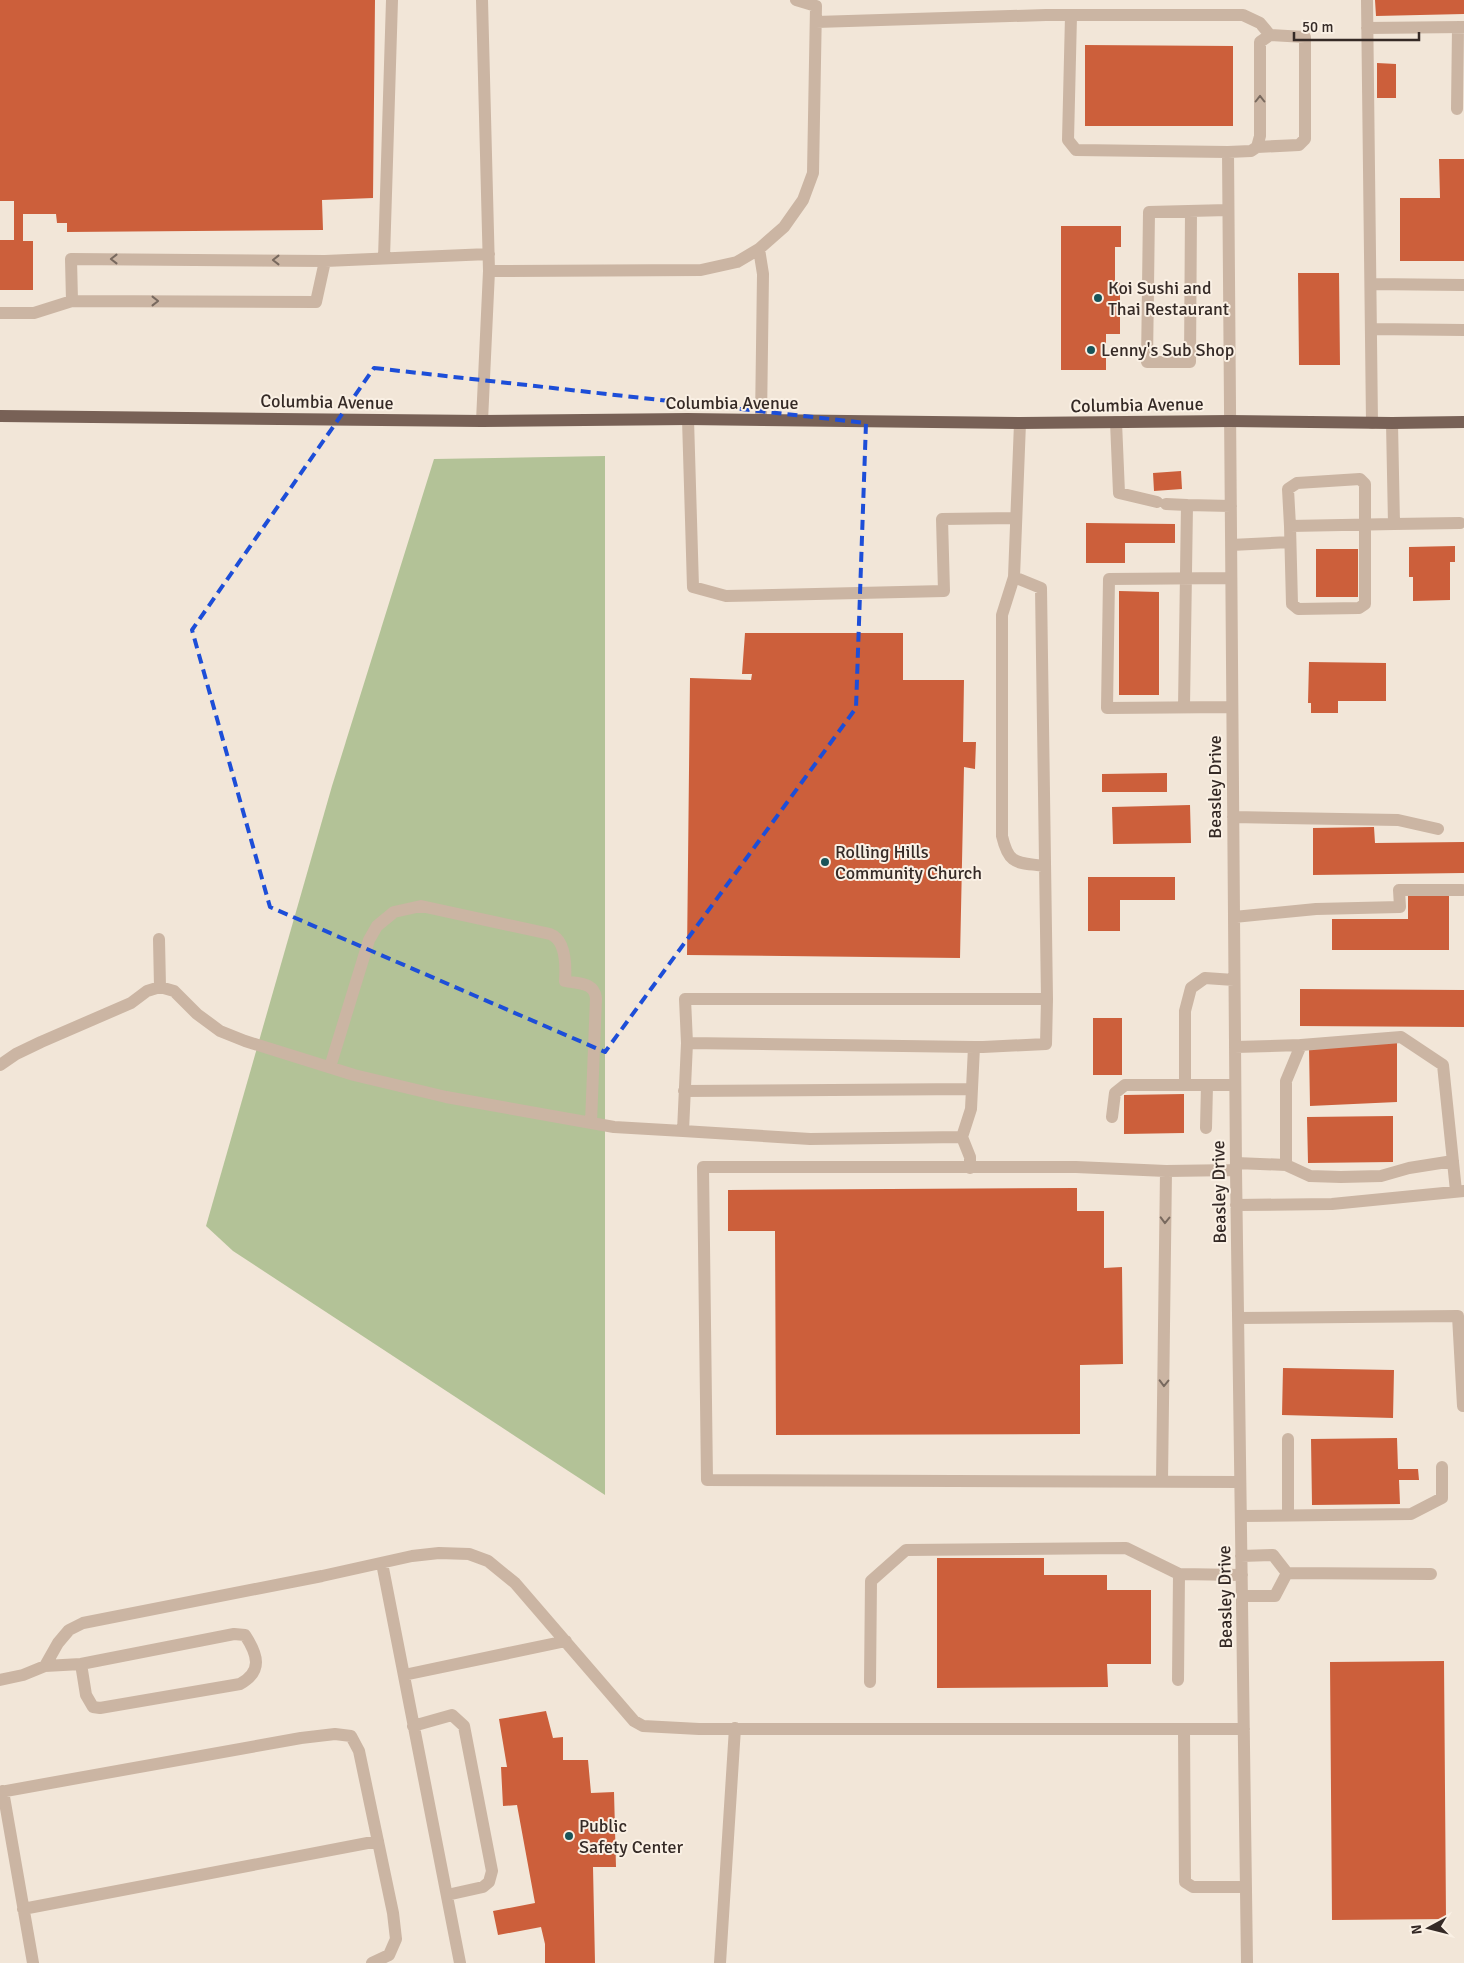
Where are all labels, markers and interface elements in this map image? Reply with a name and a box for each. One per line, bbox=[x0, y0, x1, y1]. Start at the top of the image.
scale bar bbox=[1294, 10, 1419, 42]
text: 50 m bbox=[1302, 18, 1333, 36]
one-way arrow bbox=[1255, 95, 1265, 102]
one-way arrow bbox=[109, 254, 117, 264]
one-way arrow bbox=[272, 255, 280, 265]
place label: Koi Sushi and Thai Restaurant bbox=[1108, 277, 1229, 320]
marker: Koi Sushi and Thai Restaurant bbox=[1092, 292, 1104, 304]
one-way arrow bbox=[152, 296, 160, 306]
place label: Lenny's Sub Shop bbox=[1101, 339, 1234, 361]
marker: Lenny's Sub Shop bbox=[1085, 344, 1097, 356]
street label: Columbia Avenue bbox=[260, 390, 394, 414]
street label: Columbia Avenue bbox=[665, 392, 799, 414]
street label: Columbia Avenue bbox=[1070, 393, 1204, 417]
street label: Beasley Drive bbox=[1204, 735, 1226, 839]
place label: Rolling Hills Community Church bbox=[835, 841, 982, 884]
marker: Rolling Hills Community Church bbox=[819, 856, 831, 868]
street label: Beasley Drive bbox=[1207, 1140, 1231, 1244]
one-way arrow bbox=[1160, 1216, 1171, 1224]
one-way arrow bbox=[1158, 1379, 1169, 1387]
street label: Beasley Drive bbox=[1213, 1545, 1237, 1649]
place label: Public Safety Center bbox=[579, 1815, 683, 1858]
marker: Public Safety Center bbox=[563, 1830, 575, 1842]
north arrow bbox=[1404, 1903, 1454, 1953]
text: N bbox=[1408, 1924, 1426, 1935]

